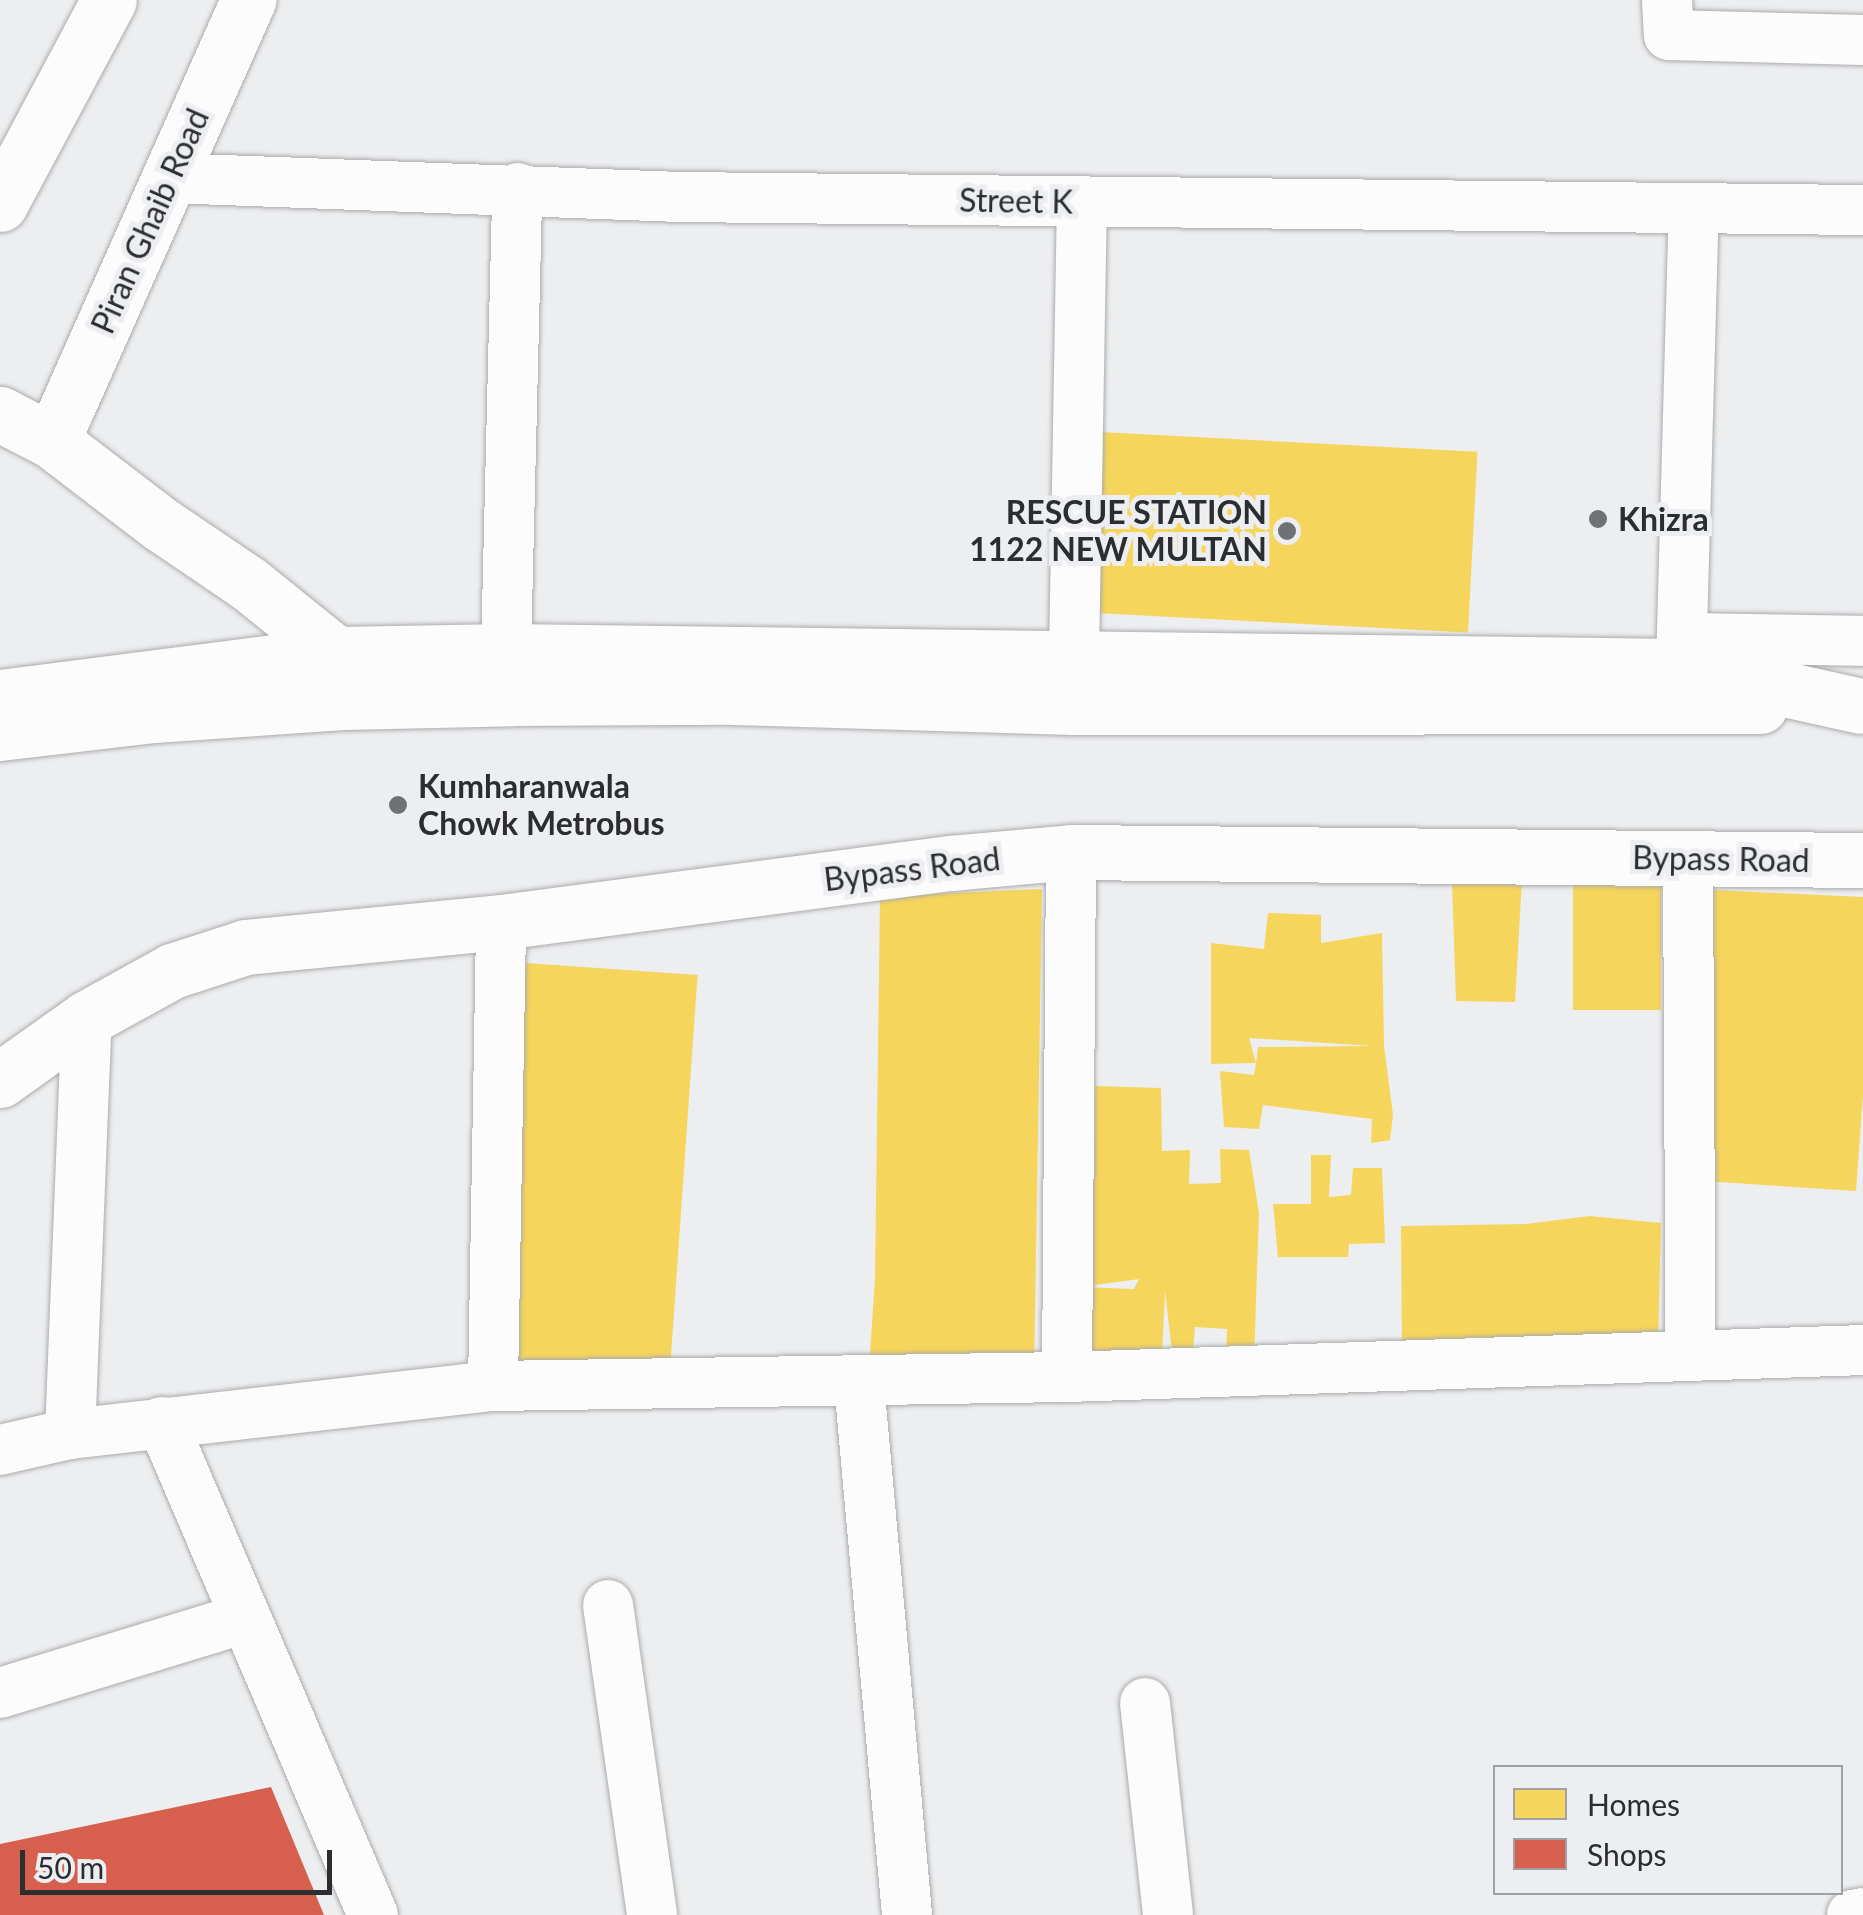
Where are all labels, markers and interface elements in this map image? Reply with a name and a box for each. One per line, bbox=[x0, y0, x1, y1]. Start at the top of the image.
street label: Piran Ghaib Road bbox=[83, 103, 217, 339]
street label: Street K bbox=[959, 181, 1073, 221]
place label: RESCUE STATION 1122 NEW MULTAN bbox=[969, 494, 1267, 569]
place label: Khizra bbox=[1618, 500, 1709, 538]
marker: Khizra bbox=[1587, 508, 1609, 530]
marker: RESCUE STATION 1122 NEW MULTAN bbox=[1276, 520, 1298, 542]
place label: Kumharanwala Chowk Metrobus bbox=[418, 768, 665, 843]
marker: Kumharanwala Chowk Metrobus bbox=[387, 794, 409, 816]
street label: Bypass Road bbox=[1632, 838, 1810, 880]
street label: Bypass Road bbox=[822, 839, 1002, 899]
legend bbox=[1493, 1765, 1843, 1895]
text: Homes bbox=[1587, 1786, 1680, 1822]
scale bar bbox=[25, 1830, 338, 1892]
text: Shops bbox=[1587, 1836, 1667, 1872]
text: 50 m bbox=[37, 1849, 104, 1885]

